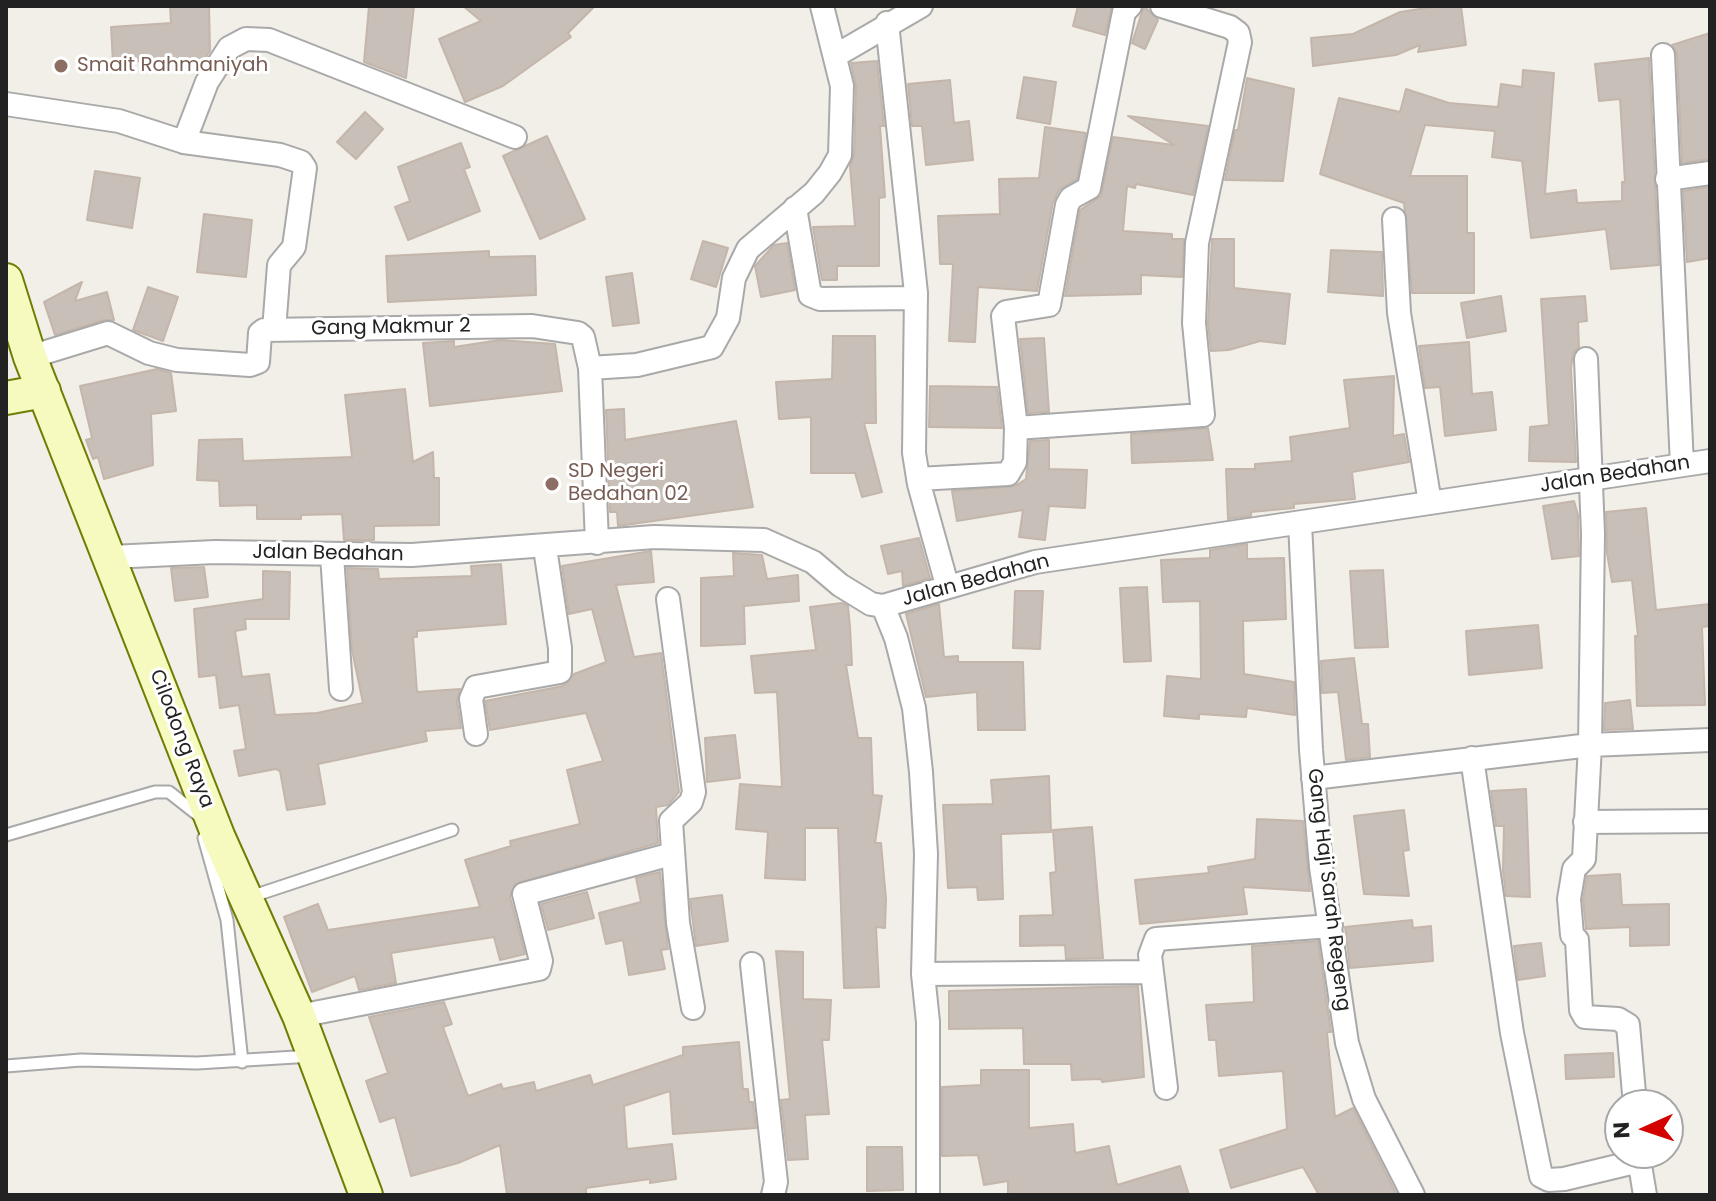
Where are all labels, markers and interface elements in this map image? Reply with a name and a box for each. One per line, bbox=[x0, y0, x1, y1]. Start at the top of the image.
place label: Smait Rahmaniyah bbox=[77, 54, 268, 78]
marker: Smait Rahmaniyah bbox=[52, 57, 70, 75]
street label: Gang Makmur 2 bbox=[311, 315, 471, 341]
street label: Jalan Bedahan bbox=[1538, 451, 1692, 499]
place label: SD Negeri Bedahan 02 bbox=[568, 460, 688, 507]
marker: SD Negeri Bedahan 02 bbox=[543, 475, 561, 493]
street label: Jalan Bedahan bbox=[252, 541, 404, 567]
street label: Jalan Bedahan bbox=[900, 550, 1052, 612]
street label: Cilodong Raya bbox=[144, 666, 218, 812]
street label: Gang Haji Sarah Regeng bbox=[1301, 767, 1355, 1013]
north arrow bbox=[1604, 1089, 1684, 1169]
text: N bbox=[1606, 1121, 1637, 1139]

